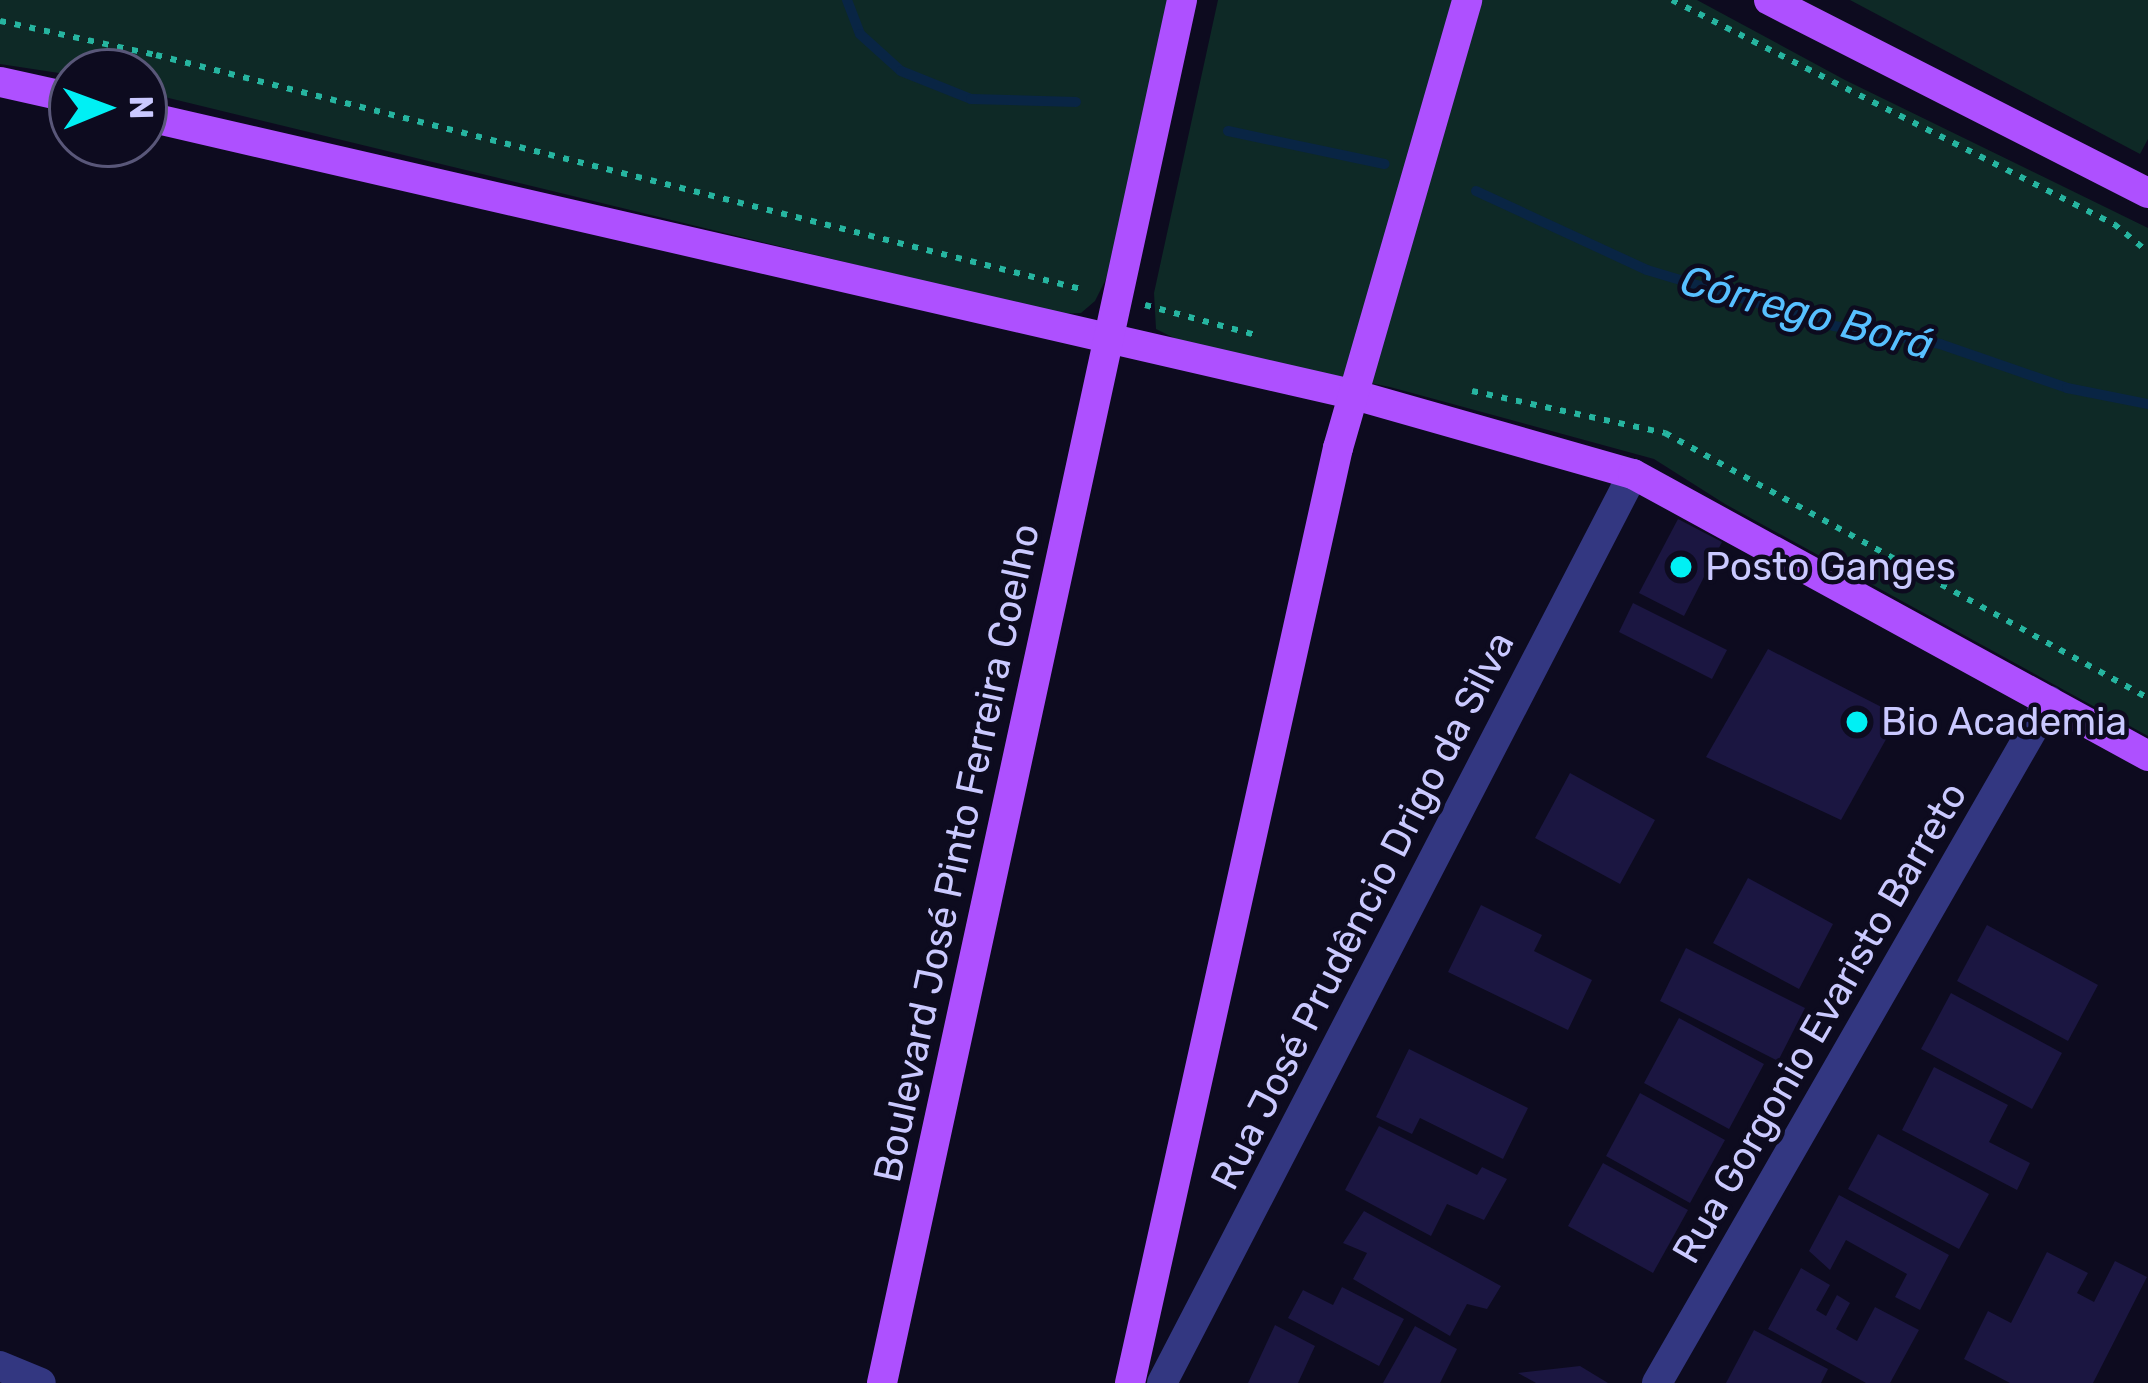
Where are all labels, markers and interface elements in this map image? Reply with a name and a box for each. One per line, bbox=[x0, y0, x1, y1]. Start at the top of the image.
north arrow bbox=[48, 48, 168, 168]
text: N bbox=[122, 95, 161, 120]
water label: Córrego Borá bbox=[1675, 255, 1939, 371]
street label: Boulevard José Pinto Ferreira Coelho bbox=[864, 520, 1050, 1186]
place label: Posto Ganges bbox=[1705, 544, 1956, 590]
marker: Posto Ganges bbox=[1668, 554, 1694, 580]
street label: Rua José Prudêncio Drigo da Silva bbox=[1202, 624, 1524, 1198]
place label: Bio Academia bbox=[1881, 699, 2128, 745]
marker: Bio Academia bbox=[1844, 709, 1870, 735]
street label: Rua Gorgonio Evaristo Barreto bbox=[1663, 774, 1977, 1272]

